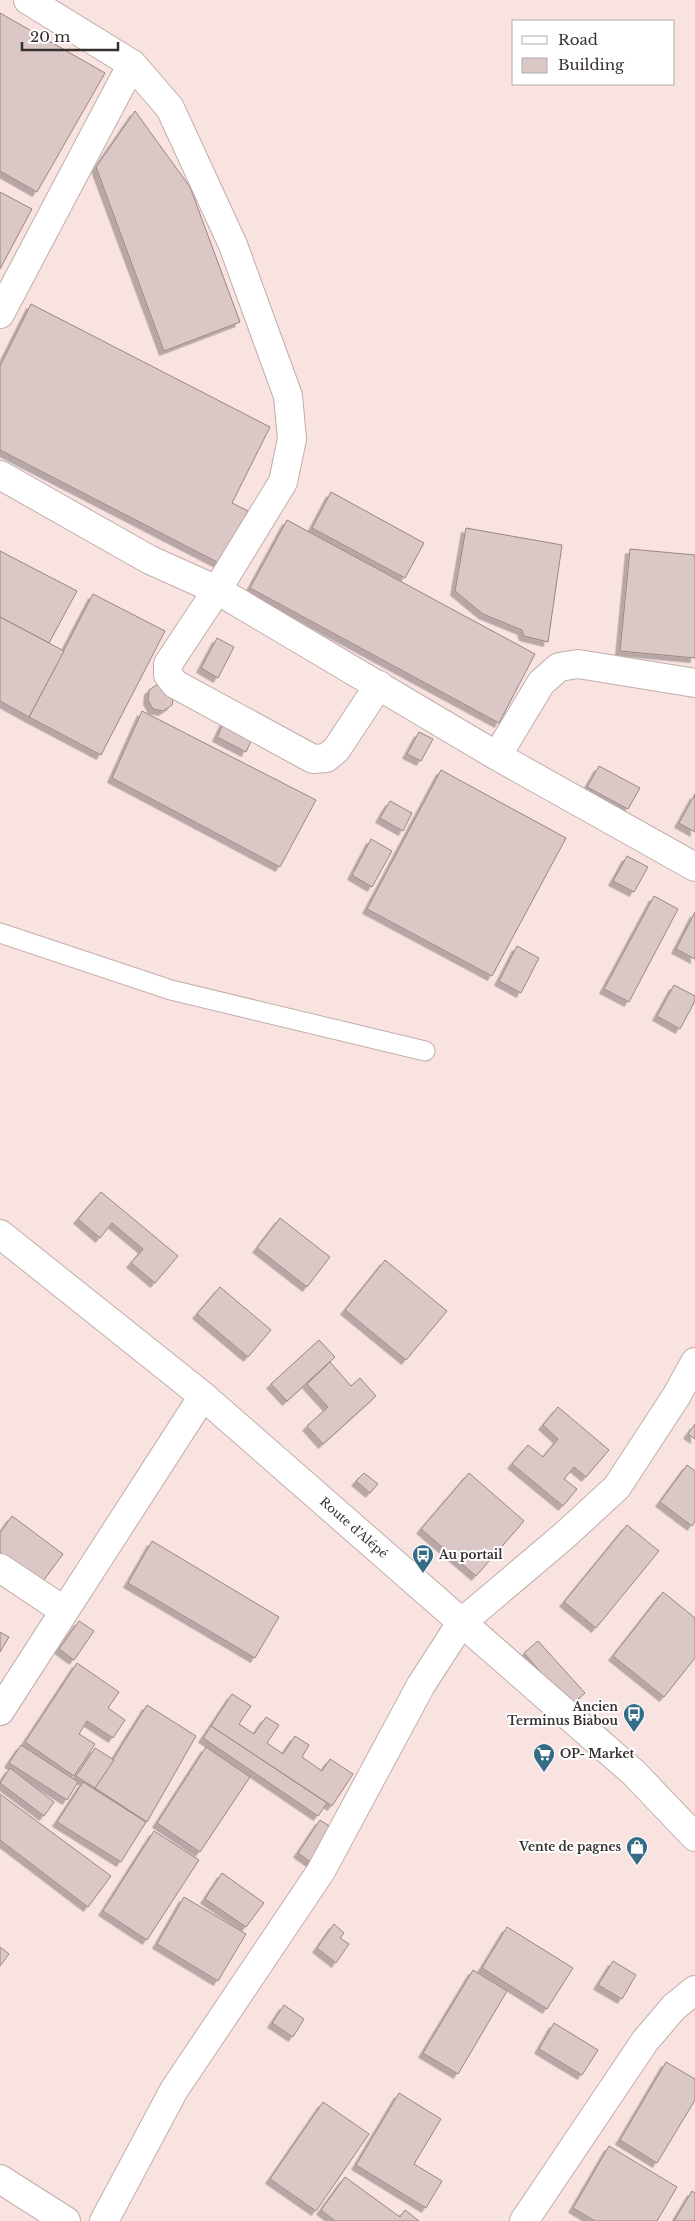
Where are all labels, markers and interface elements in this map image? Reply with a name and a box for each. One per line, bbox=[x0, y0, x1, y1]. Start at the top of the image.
scale bar bbox=[22, 20, 119, 52]
legend bbox=[512, 20, 675, 85]
text: 20 m bbox=[30, 27, 70, 46]
text: Road bbox=[558, 30, 598, 49]
text: Building bbox=[558, 55, 625, 74]
street label: Route d'Alépé bbox=[317, 1494, 391, 1561]
bus stop icon: Au portail bbox=[411, 1543, 435, 1574]
place label: Au portail bbox=[438, 1547, 503, 1562]
place label: Ancien Terminus Biabou bbox=[507, 1699, 618, 1728]
bus stop icon: Ancien Terminus Biabou bbox=[622, 1702, 646, 1733]
supermarket icon: OP- Market bbox=[532, 1742, 556, 1773]
place label: OP- Market bbox=[560, 1746, 635, 1761]
shop icon: Vente de pagnes bbox=[625, 1835, 649, 1866]
place label: Vente de pagnes bbox=[518, 1839, 621, 1854]

